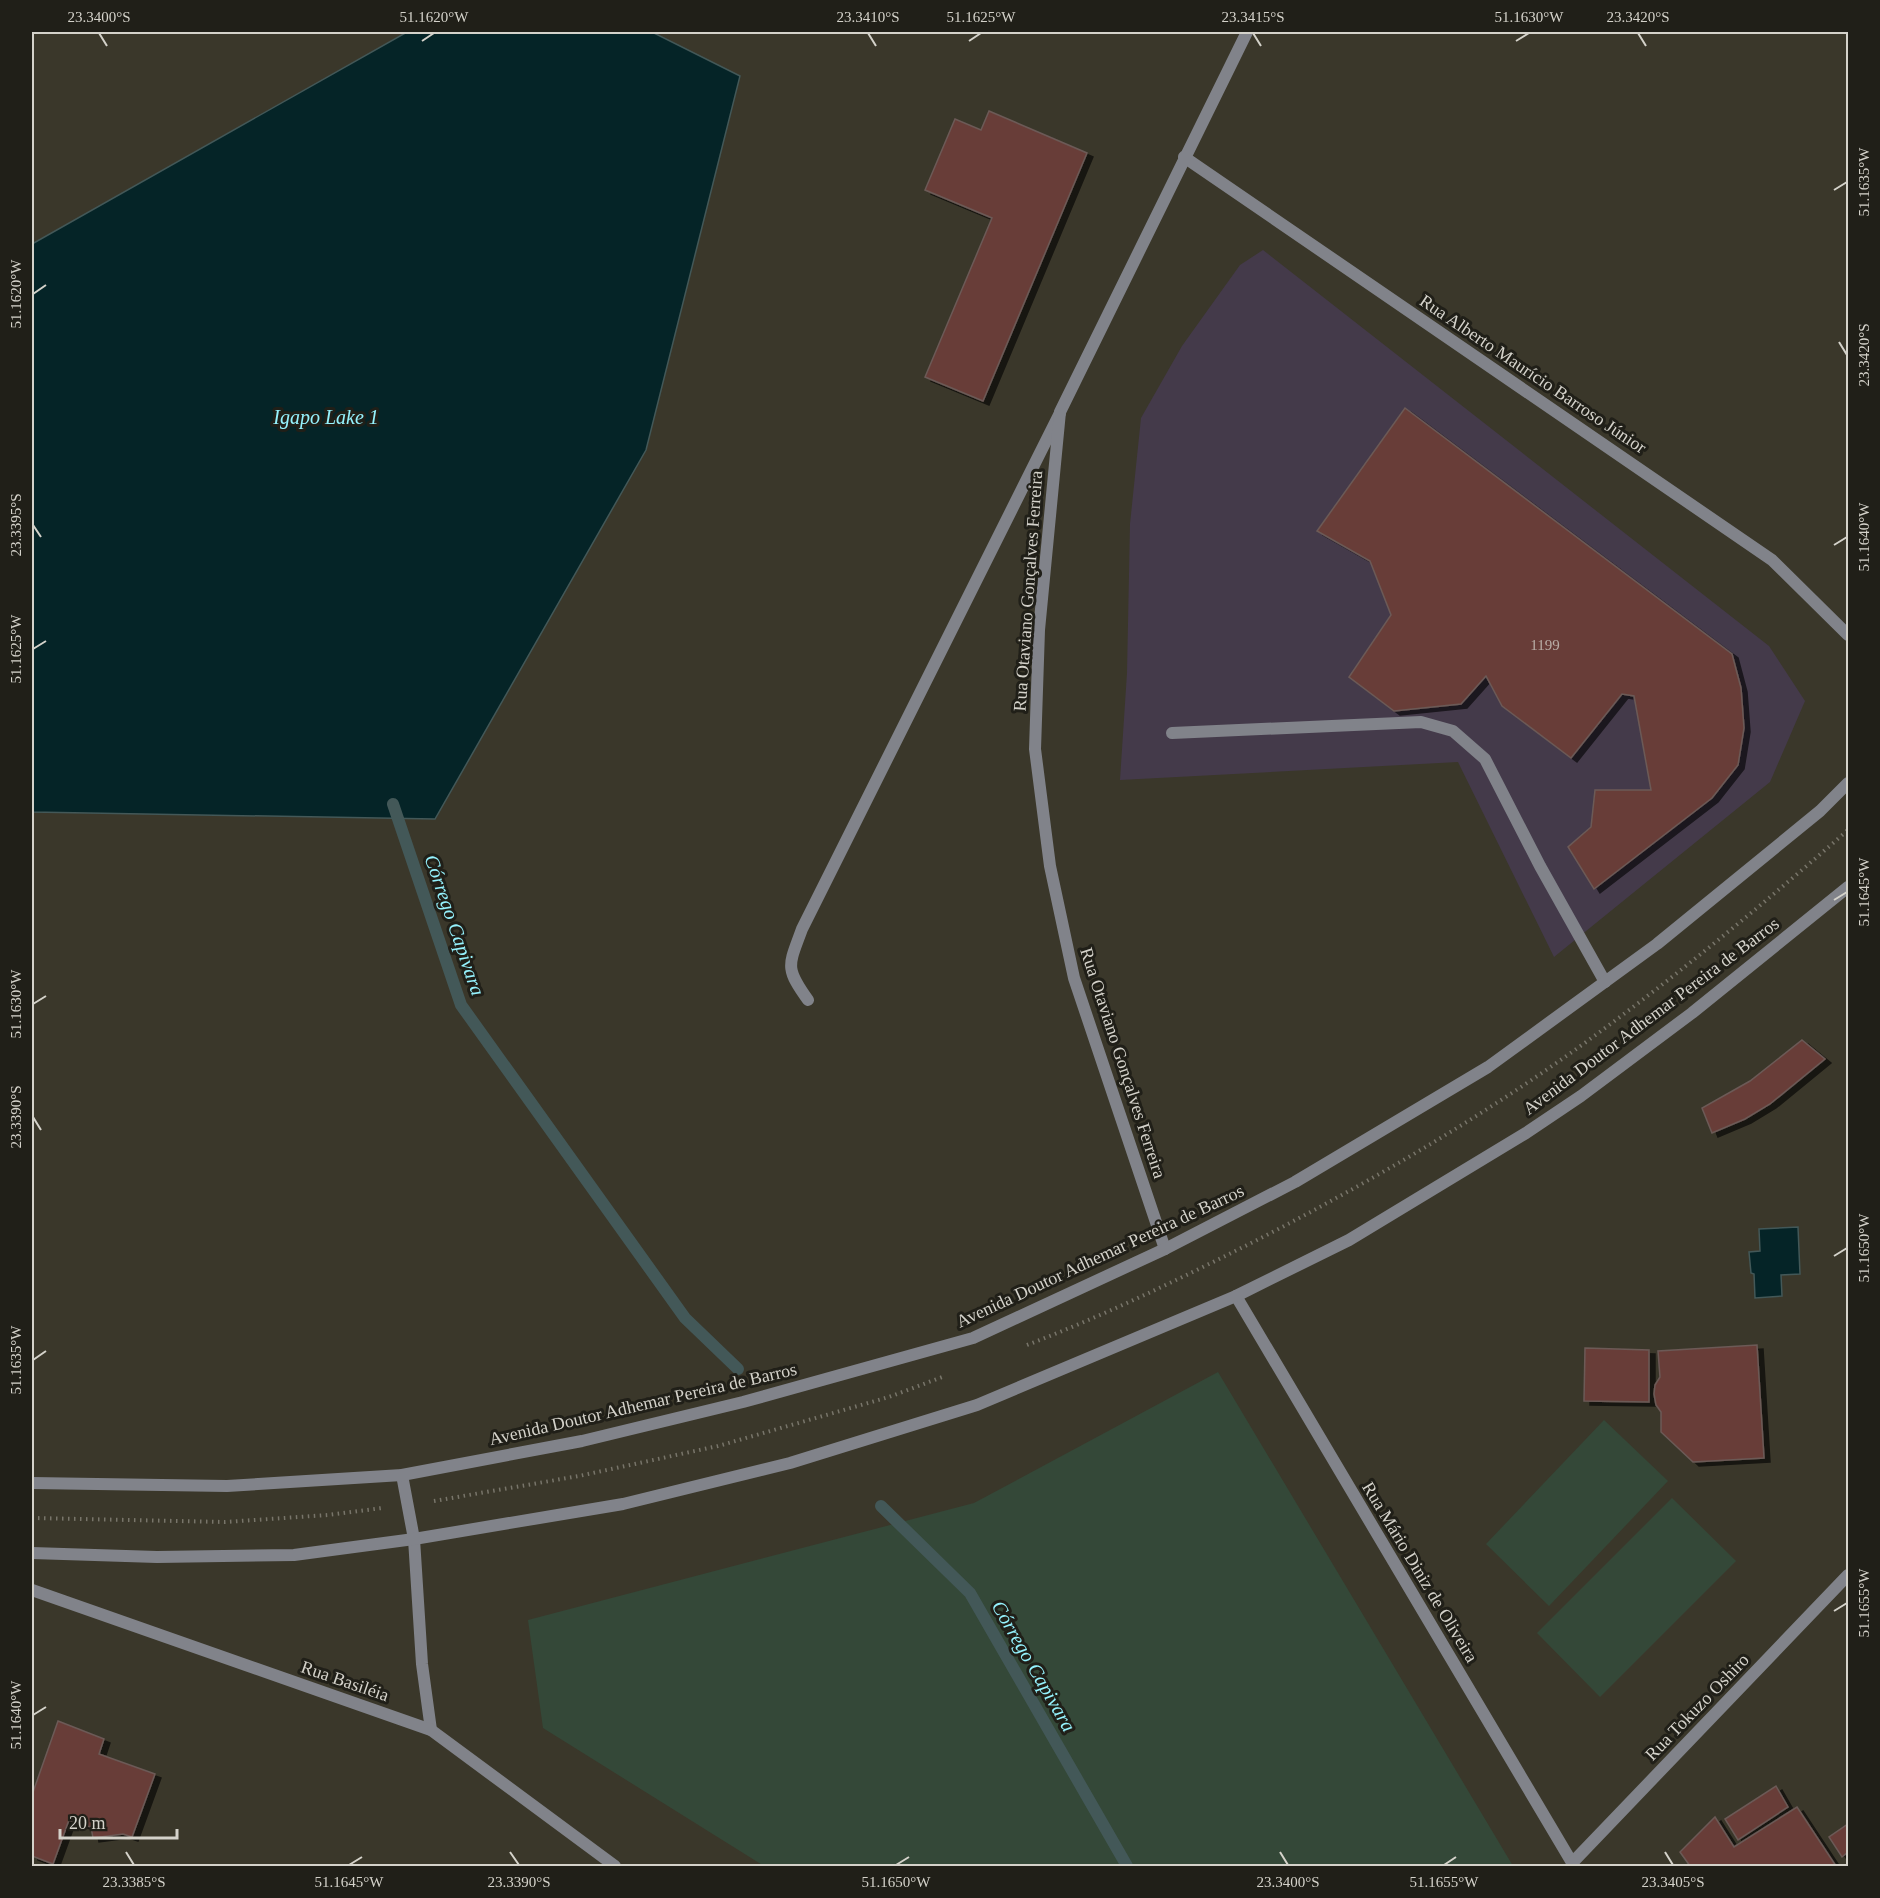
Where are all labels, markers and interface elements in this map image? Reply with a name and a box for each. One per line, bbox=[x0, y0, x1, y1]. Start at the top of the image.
text: 23.3400°S bbox=[67, 9, 131, 25]
text: 51.1620°W bbox=[400, 9, 469, 25]
text: 23.3410°S bbox=[836, 9, 900, 25]
text: 51.1625°W bbox=[947, 9, 1016, 25]
text: 23.3415°S bbox=[1221, 9, 1285, 25]
text: 51.1630°W bbox=[1495, 9, 1564, 25]
text: 23.3420°S bbox=[1606, 9, 1670, 25]
text: 51.1635°W bbox=[1856, 147, 1872, 216]
text: 51.1620°W bbox=[8, 259, 24, 328]
street label: Rua Alberto Maurício Barroso Júnior bbox=[1416, 291, 1650, 457]
text: 23.3420°S bbox=[1856, 323, 1872, 387]
water label: Igapo Lake 1 bbox=[272, 406, 379, 429]
street label: Rua Otaviano Gonçalves Ferreira bbox=[1010, 470, 1046, 712]
text: 23.3395°S bbox=[8, 493, 24, 557]
text: 51.1640°W bbox=[1856, 502, 1872, 571]
text: 51.1625°W bbox=[8, 614, 24, 683]
house number: 1199 bbox=[1530, 637, 1560, 653]
water label: Córrego Capivara bbox=[420, 852, 489, 999]
text: 51.1645°W bbox=[1856, 857, 1872, 926]
street label: Avenida Doutor Adhemar Pereira de Barros bbox=[1519, 913, 1783, 1119]
street label: Rua Otaviano Gonçalves Ferreira bbox=[1076, 945, 1170, 1181]
text: 51.1630°W bbox=[8, 969, 24, 1038]
text: 23.3390°S bbox=[8, 1085, 24, 1149]
street label: Avenida Doutor Adhemar Pereira de Barros bbox=[953, 1180, 1247, 1332]
text: 51.1650°W bbox=[1856, 1213, 1872, 1282]
text: 51.1635°W bbox=[8, 1325, 24, 1394]
street label: Avenida Doutor Adhemar Pereira de Barros bbox=[487, 1359, 799, 1449]
street label: Rua Mário Diniz de Oliveira bbox=[1358, 1478, 1482, 1666]
text: 51.1655°W bbox=[1856, 1568, 1872, 1637]
water label: Córrego Capivara bbox=[987, 1597, 1080, 1736]
street label: Rua Tokuzo Oshiro bbox=[1641, 1650, 1753, 1764]
street label: Rua Basiléia bbox=[298, 1657, 392, 1705]
text: 51.1640°W bbox=[8, 1680, 24, 1749]
scale bar bbox=[60, 1802, 177, 1840]
text: 20 m bbox=[69, 1813, 106, 1833]
text: 23.3385°S bbox=[102, 1874, 166, 1890]
text: 51.1645°W bbox=[315, 1874, 384, 1890]
text: 23.3390°S bbox=[487, 1874, 551, 1890]
text: 51.1650°W bbox=[862, 1874, 931, 1890]
text: 23.3400°S bbox=[1256, 1874, 1320, 1890]
text: 51.1655°W bbox=[1410, 1874, 1479, 1890]
text: 23.3405°S bbox=[1641, 1874, 1705, 1890]

